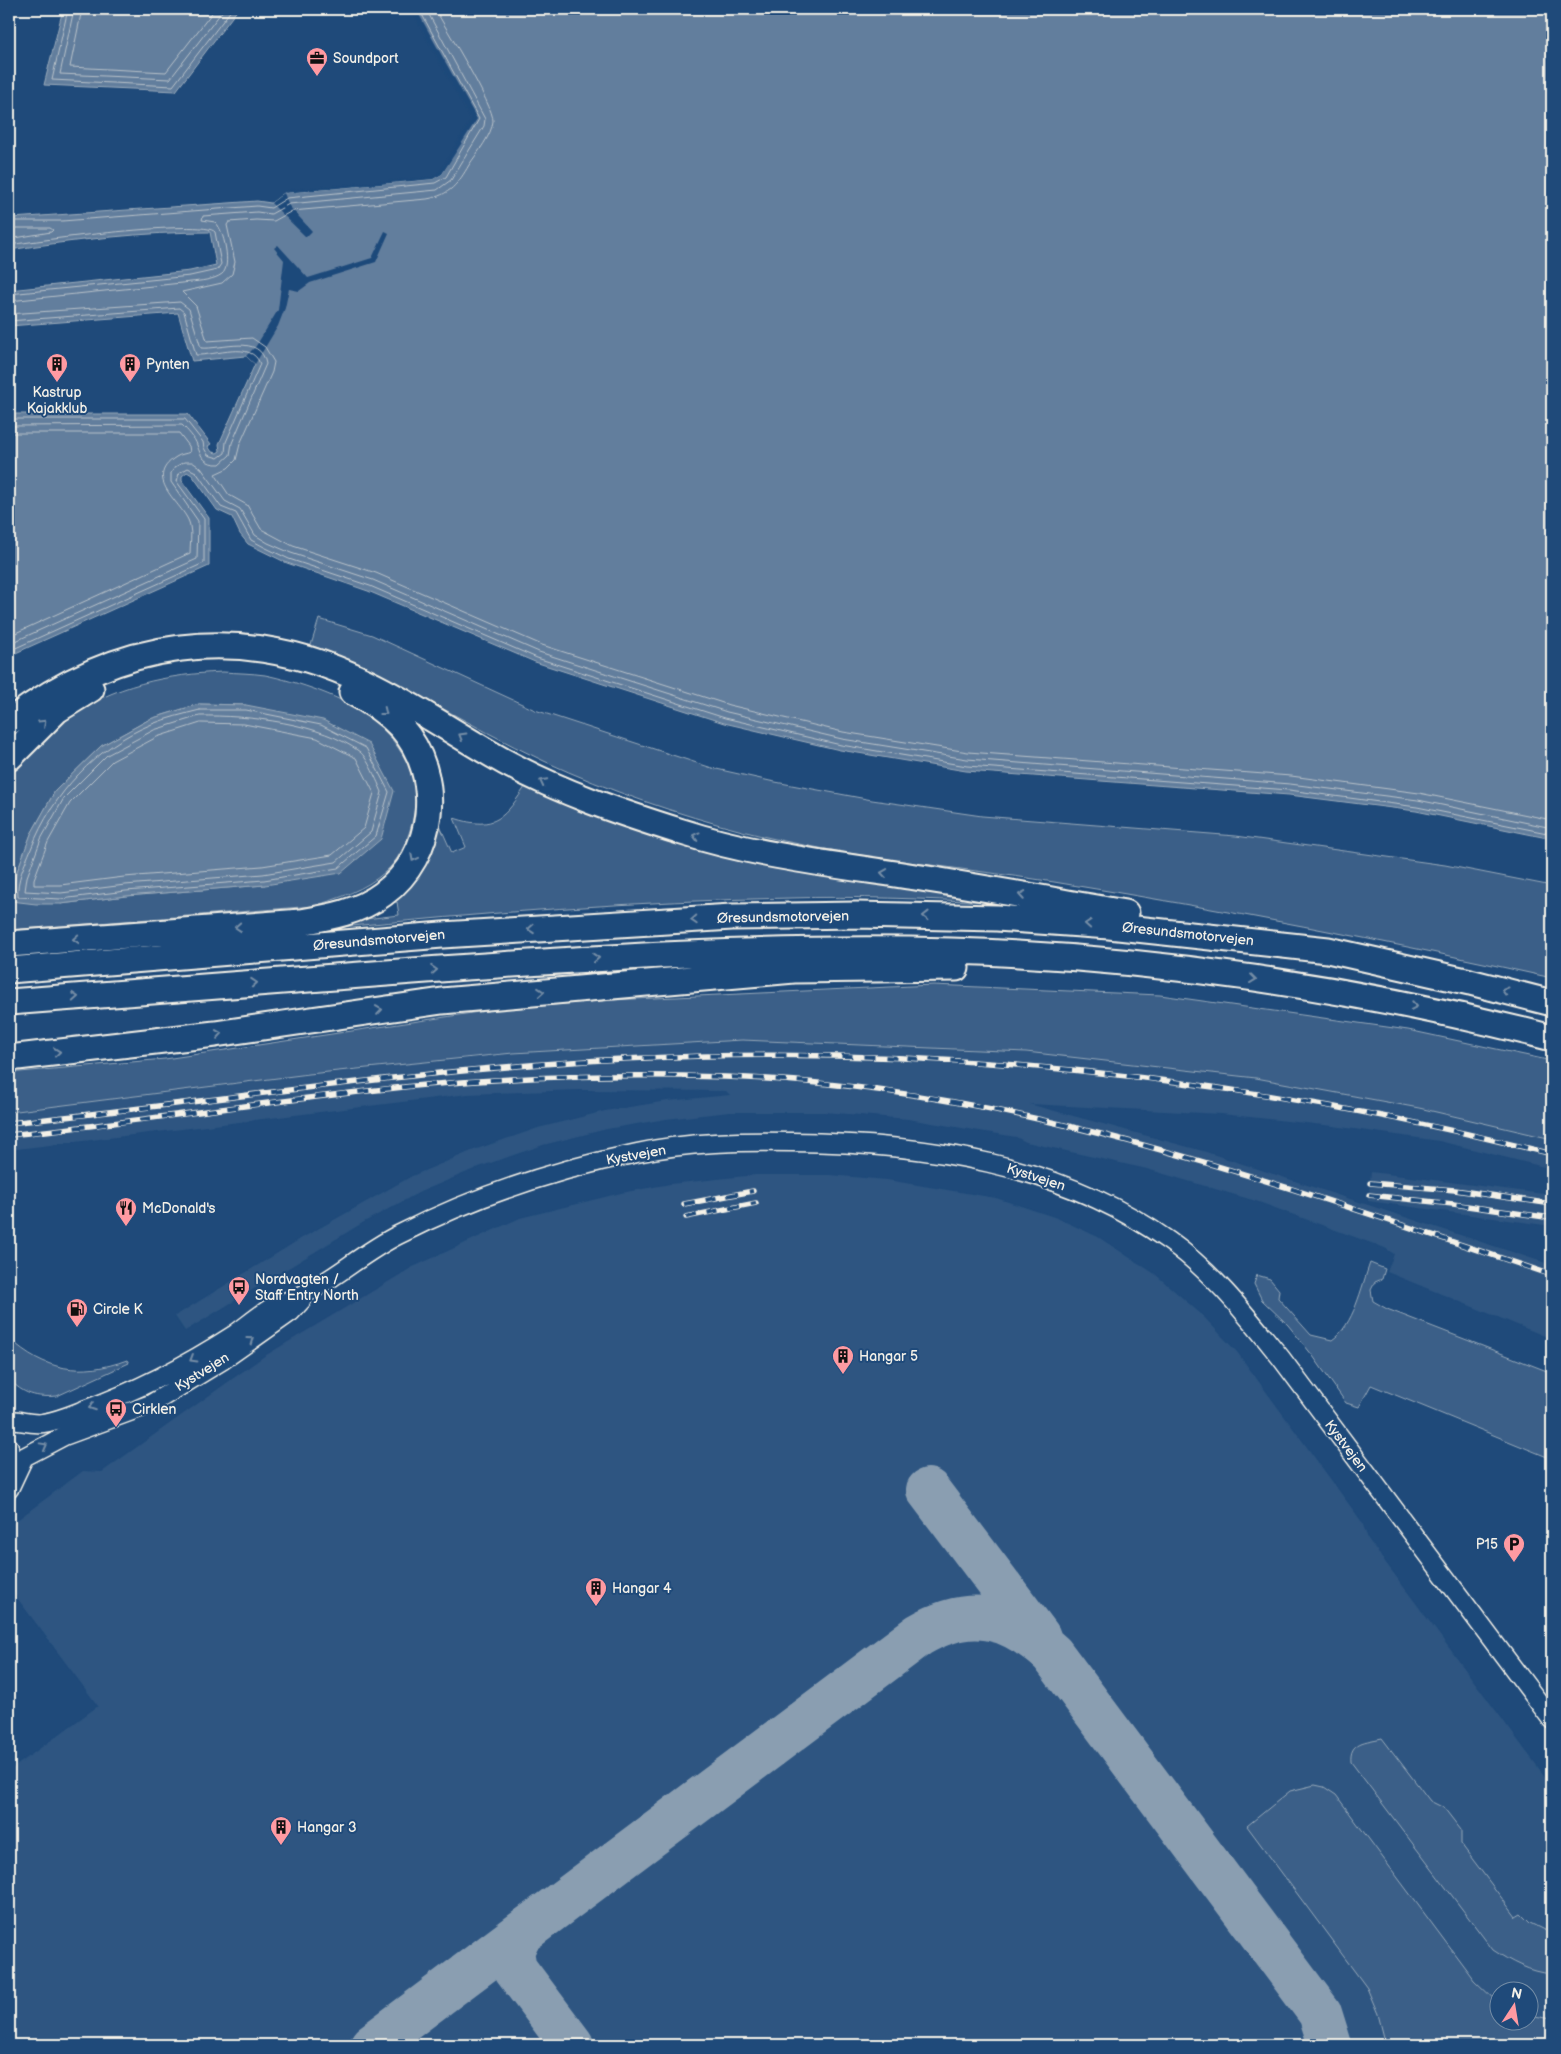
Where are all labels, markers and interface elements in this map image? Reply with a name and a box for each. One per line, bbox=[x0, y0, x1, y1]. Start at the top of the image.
office icon: Soundport bbox=[305, 46, 329, 77]
place label: Soundport bbox=[333, 50, 399, 67]
building icon: Kastrup Kajakklub bbox=[45, 352, 69, 383]
building icon: Pynten bbox=[118, 352, 142, 383]
place label: Pynten bbox=[146, 356, 190, 373]
place label: Kastrup Kajakklub bbox=[27, 384, 87, 417]
one-way arrow bbox=[378, 706, 388, 715]
one-way arrow bbox=[37, 720, 46, 729]
one-way arrow bbox=[458, 733, 467, 743]
one-way arrow bbox=[539, 778, 548, 788]
one-way arrow bbox=[691, 831, 700, 842]
one-way arrow bbox=[410, 852, 420, 861]
one-way arrow bbox=[880, 868, 889, 878]
one-way arrow bbox=[1017, 890, 1026, 900]
street label: Øresundsmotorvejen bbox=[717, 907, 849, 927]
one-way arrow bbox=[922, 911, 930, 921]
one-way arrow bbox=[689, 914, 697, 925]
one-way arrow bbox=[1084, 919, 1092, 930]
street label: Øresundsmotorvejen bbox=[1121, 919, 1255, 949]
one-way arrow bbox=[233, 922, 241, 933]
one-way arrow bbox=[527, 924, 535, 935]
street label: Øresundsmotorvejen bbox=[312, 926, 446, 954]
one-way arrow bbox=[71, 934, 79, 945]
one-way arrow bbox=[592, 953, 600, 964]
one-way arrow bbox=[430, 964, 438, 975]
one-way arrow bbox=[1250, 973, 1258, 984]
one-way arrow bbox=[251, 978, 259, 989]
one-way arrow bbox=[1501, 986, 1510, 996]
one-way arrow bbox=[537, 987, 545, 998]
one-way arrow bbox=[71, 992, 79, 1003]
one-way arrow bbox=[1409, 1001, 1418, 1011]
one-way arrow bbox=[375, 1006, 384, 1016]
one-way arrow bbox=[215, 1029, 223, 1040]
one-way arrow bbox=[53, 1047, 61, 1058]
street label: Kystvejen bbox=[605, 1141, 667, 1169]
street label: Kystvejen bbox=[1005, 1160, 1068, 1194]
restaurant icon: McDonald's bbox=[114, 1196, 138, 1227]
place label: McDonald's bbox=[142, 1200, 216, 1217]
place label: Nordvagten / Staff Entry North bbox=[255, 1271, 359, 1304]
bus stop icon: Nordvagten / Staff Entry North bbox=[227, 1275, 251, 1306]
fuel station icon: Circle K bbox=[65, 1297, 89, 1328]
place label: Circle K bbox=[93, 1301, 144, 1318]
one-way arrow bbox=[245, 1338, 254, 1346]
building icon: Hangar 5 bbox=[831, 1344, 855, 1375]
place label: Hangar 5 bbox=[859, 1348, 918, 1365]
street label: Kystvejen bbox=[172, 1349, 232, 1395]
one-way arrow bbox=[189, 1353, 198, 1363]
bus stop icon: Cirklen bbox=[104, 1397, 128, 1428]
one-way arrow bbox=[88, 1401, 96, 1411]
place label: Cirklen bbox=[132, 1401, 176, 1418]
street label: Kystvejen bbox=[1321, 1417, 1371, 1475]
one-way arrow bbox=[39, 1443, 48, 1453]
parking icon: P15 bbox=[1502, 1532, 1526, 1563]
place label: P15 bbox=[1476, 1536, 1498, 1553]
building icon: Hangar 4 bbox=[584, 1576, 608, 1607]
place label: Hangar 4 bbox=[612, 1580, 672, 1597]
building icon: Hangar 3 bbox=[269, 1815, 293, 1846]
place label: Hangar 3 bbox=[297, 1819, 357, 1836]
north arrow bbox=[1488, 1982, 1538, 2032]
text: N bbox=[1510, 1984, 1524, 2003]

